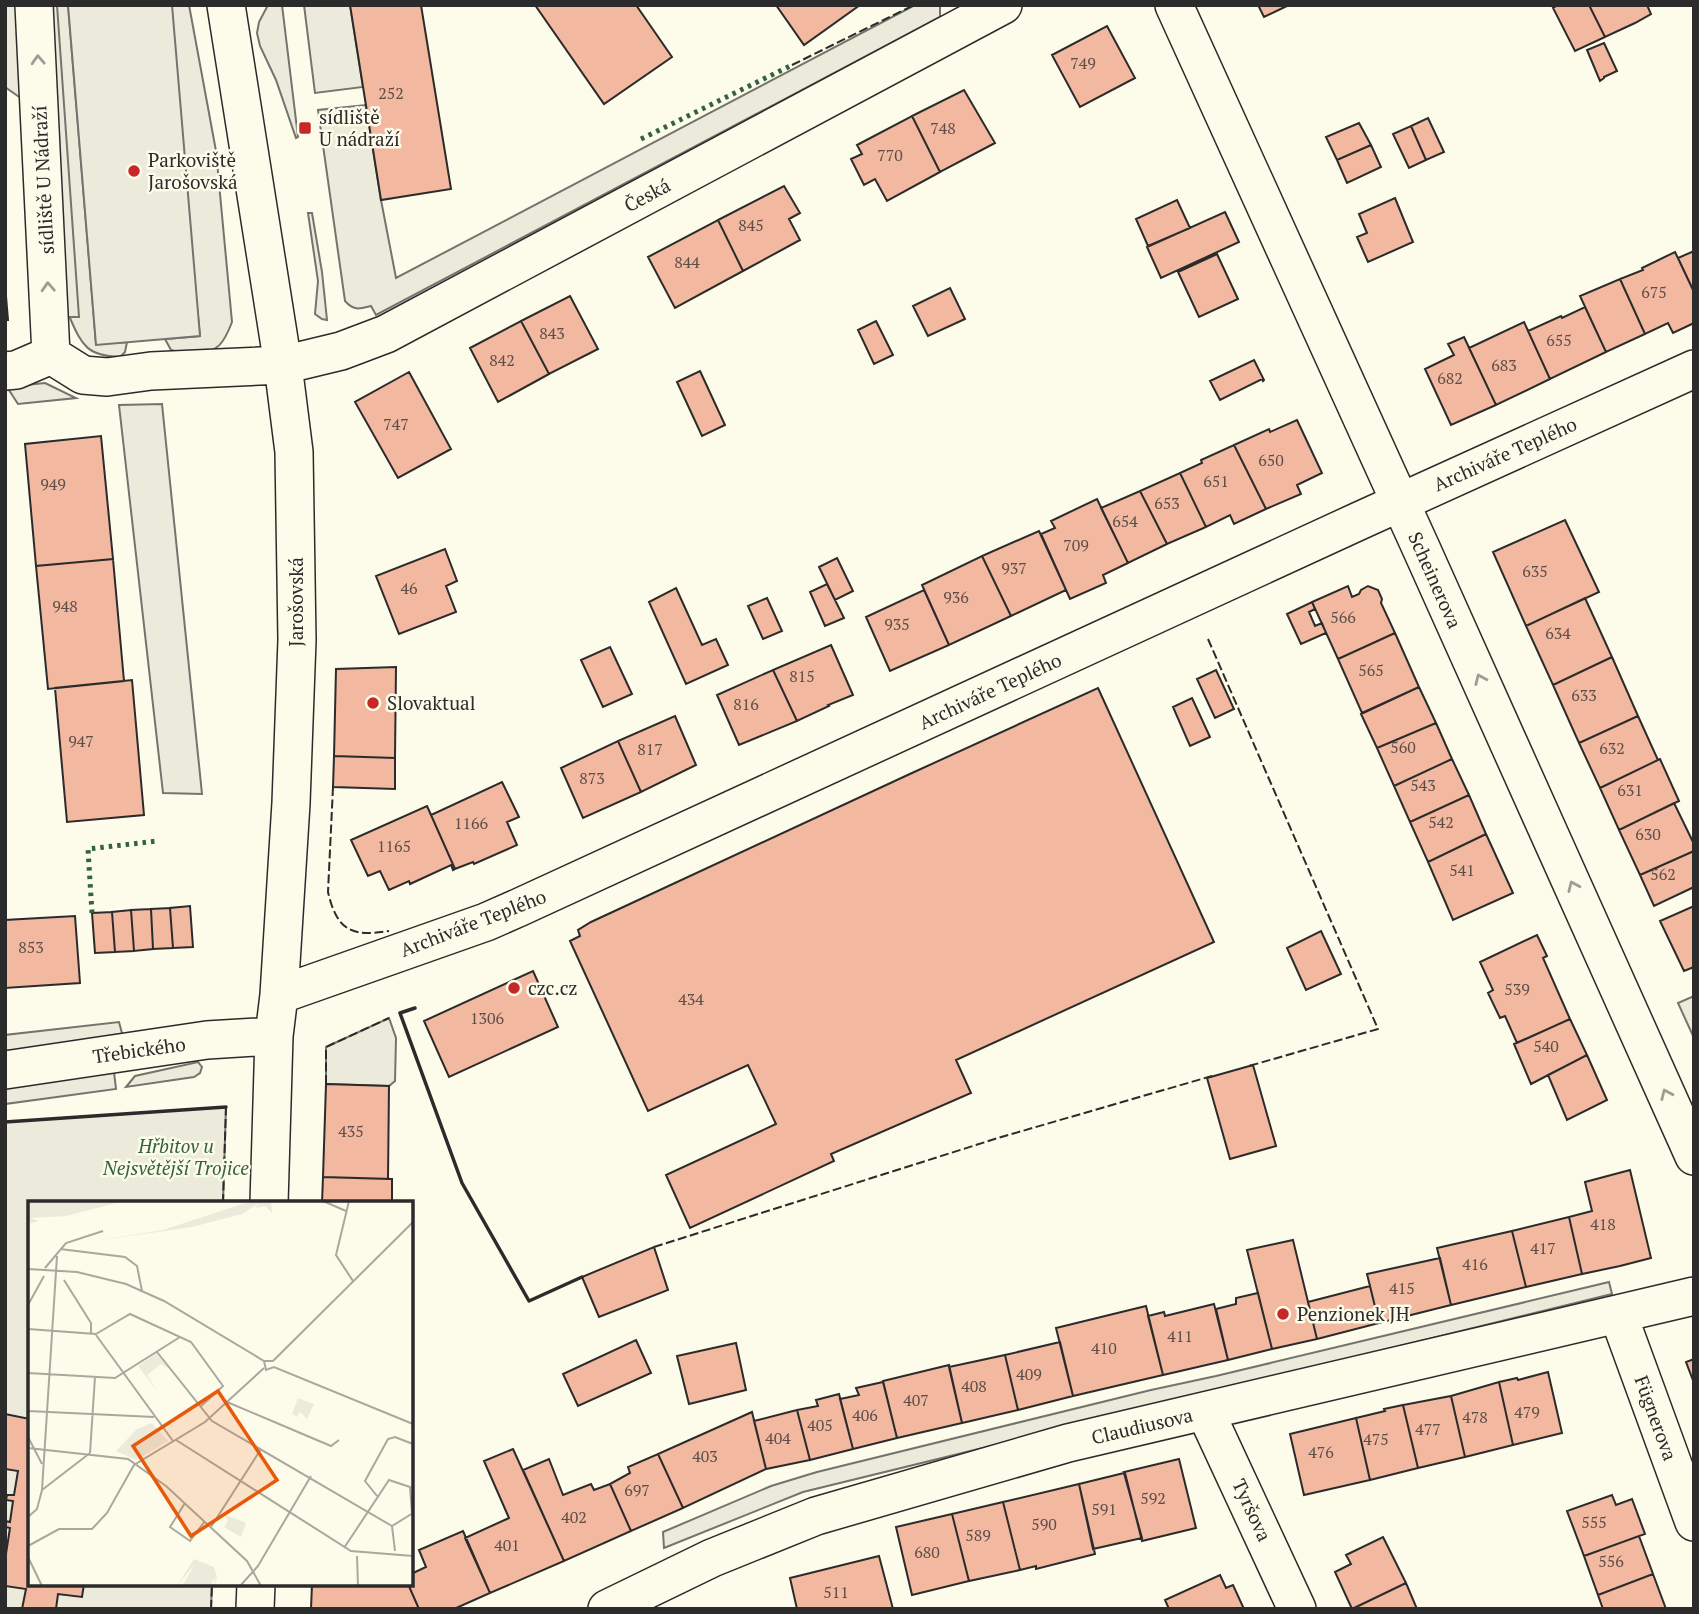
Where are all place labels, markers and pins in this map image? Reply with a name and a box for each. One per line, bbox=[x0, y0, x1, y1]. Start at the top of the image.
place label: sídliště U nádraží bbox=[319, 104, 400, 151]
marker: sídliště U nádraží bbox=[297, 120, 313, 136]
place label: Parkoviště Jarošovská bbox=[148, 147, 238, 194]
marker: Parkoviště Jarošovská bbox=[126, 163, 142, 179]
place label: Slovaktual bbox=[387, 690, 475, 715]
marker: Slovaktual bbox=[365, 695, 381, 711]
place label: czc.cz bbox=[528, 975, 578, 1000]
marker: czc.cz bbox=[506, 980, 522, 996]
place label: Penzionek JH bbox=[1297, 1301, 1410, 1326]
marker: Penzionek JH bbox=[1275, 1306, 1291, 1322]

